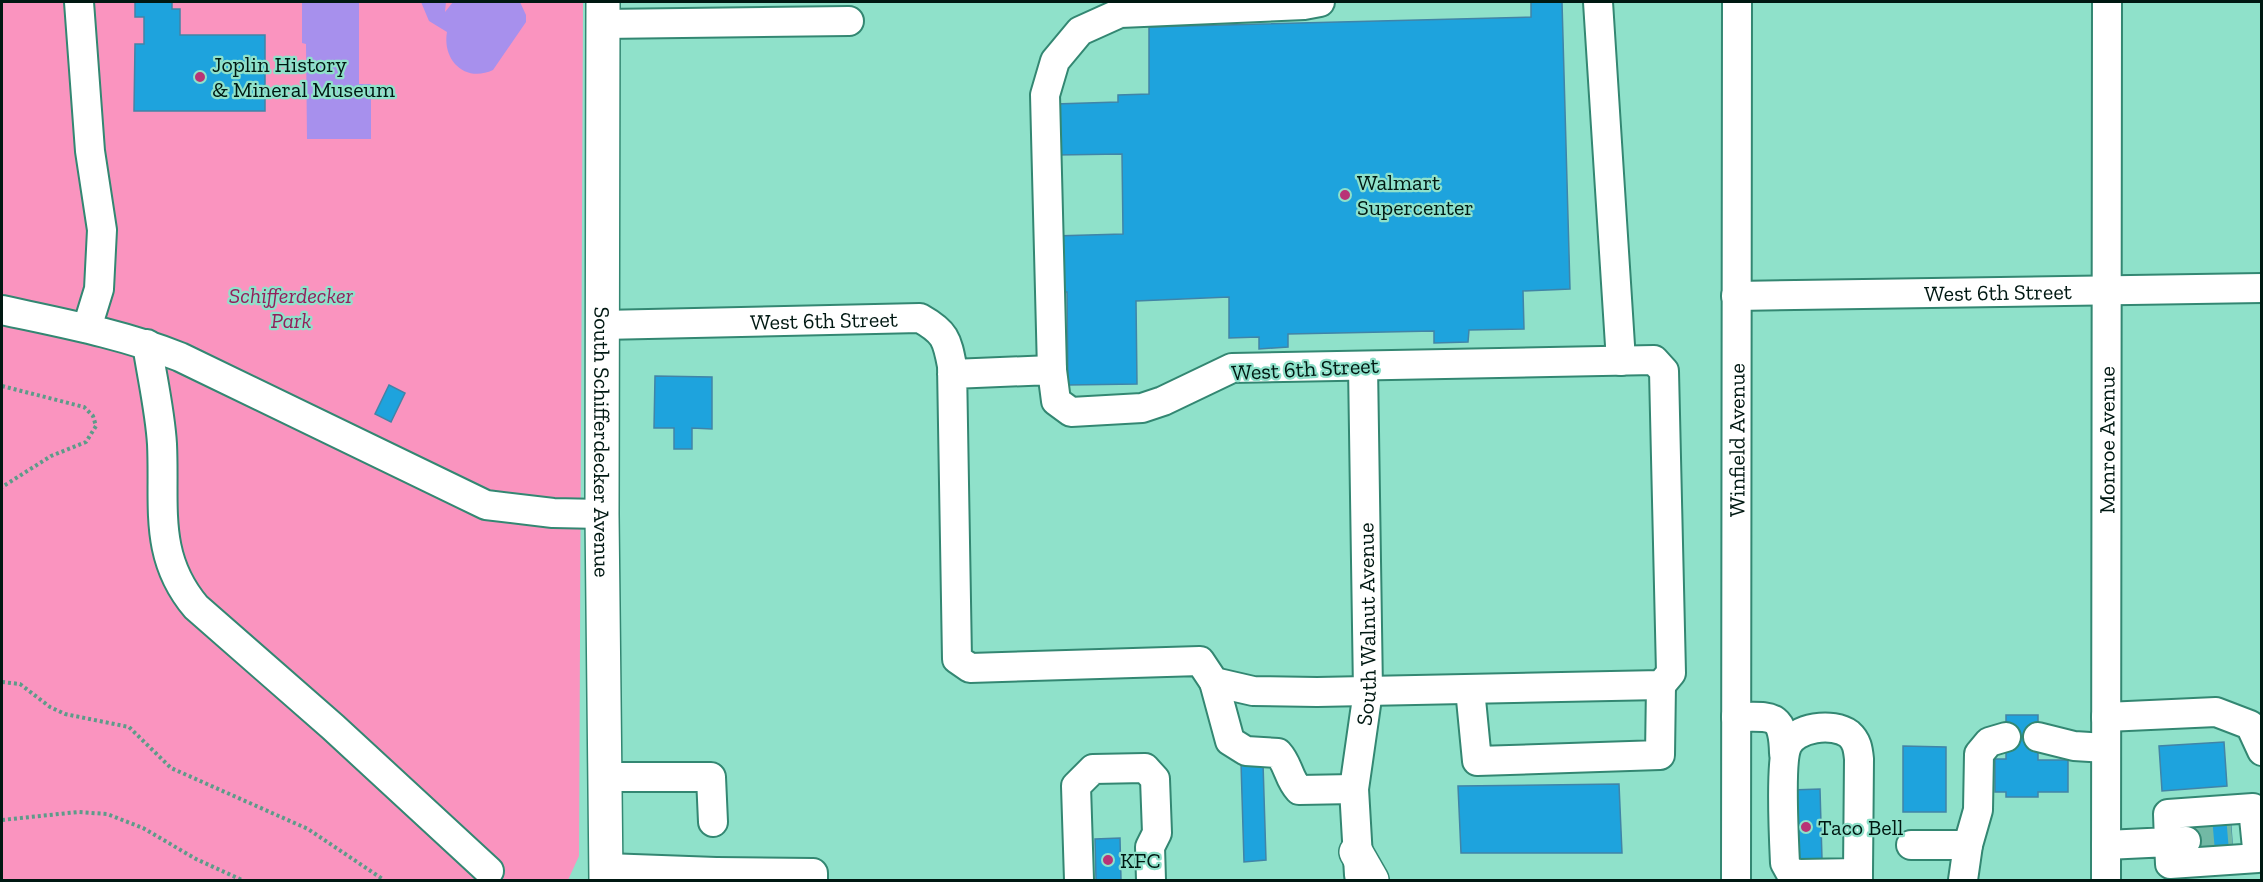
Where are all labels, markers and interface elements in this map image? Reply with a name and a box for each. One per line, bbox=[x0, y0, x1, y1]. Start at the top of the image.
place label: Joplin History & Mineral Museum bbox=[212, 51, 395, 103]
marker: Joplin History & Mineral Museum bbox=[193, 70, 207, 84]
place label: Walmart Supercenter bbox=[1357, 169, 1474, 221]
marker: Walmart Supercenter bbox=[1338, 188, 1352, 202]
street label: West 6th Street bbox=[1924, 277, 2073, 307]
park label: Schifferdecker Park bbox=[229, 282, 354, 334]
street label: West 6th Street bbox=[750, 305, 899, 335]
street label: South Schifferdecker Avenue bbox=[588, 306, 616, 578]
street label: West 6th Street bbox=[1231, 352, 1380, 386]
street label: Winfield Avenue bbox=[1723, 363, 1750, 517]
street label: Monroe Avenue bbox=[2093, 366, 2120, 514]
street label: South Walnut Avenue bbox=[1350, 522, 1382, 727]
place label: Taco Bell bbox=[1818, 814, 1904, 841]
marker: Taco Bell bbox=[1799, 820, 1813, 834]
place label: KFC bbox=[1120, 847, 1161, 874]
marker: KFC bbox=[1101, 853, 1115, 867]

